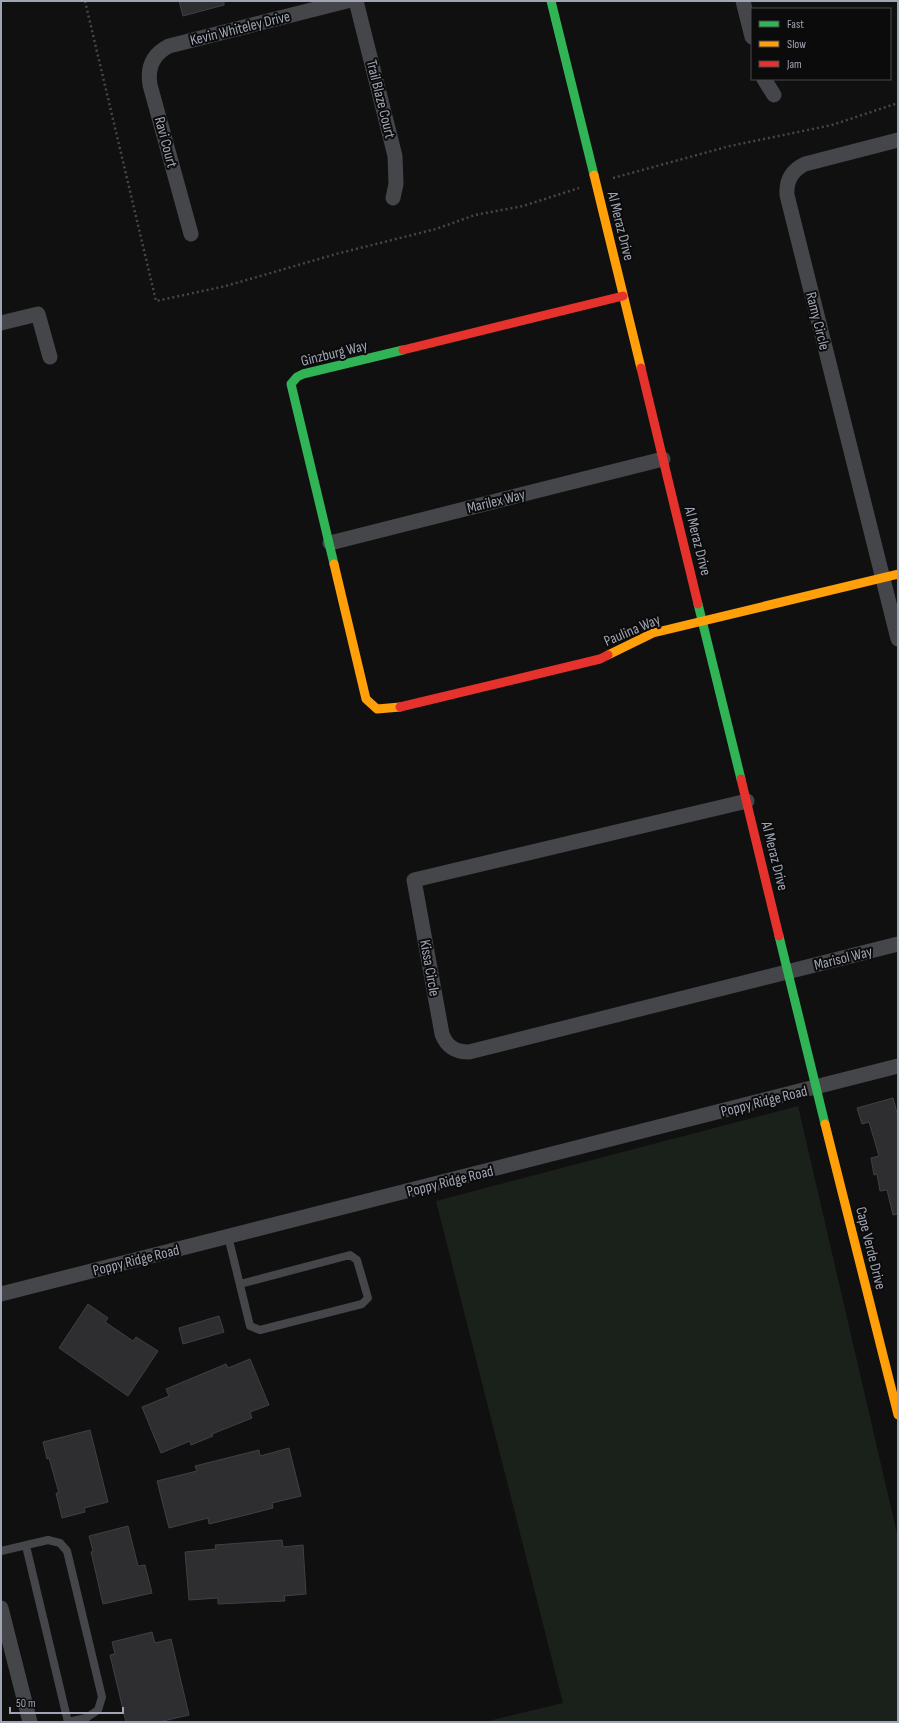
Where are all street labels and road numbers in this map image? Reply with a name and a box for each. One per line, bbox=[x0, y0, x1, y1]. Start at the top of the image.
street label: Kevin Whiteley Drive bbox=[188, 7, 292, 50]
street label: Trail Blaze Court bbox=[362, 58, 400, 141]
street label: Ravi Court bbox=[150, 115, 182, 170]
street label: Al Meraz Drive bbox=[603, 189, 638, 263]
street label: Ramy Circle bbox=[801, 290, 834, 352]
street label: Ginzburg Way bbox=[299, 336, 369, 371]
street label: Marilex Way bbox=[465, 485, 527, 518]
street label: Al Meraz Drive bbox=[680, 504, 715, 578]
street label: Paulina Way bbox=[601, 610, 663, 651]
street label: Al Meraz Drive bbox=[757, 819, 792, 893]
street label: Kissa Circle bbox=[415, 938, 444, 998]
street label: Marisol Way bbox=[812, 942, 874, 975]
street label: Poppy Ridge Road bbox=[719, 1082, 809, 1121]
street label: Poppy Ridge Road bbox=[405, 1162, 495, 1201]
street label: Cape Verde Drive bbox=[851, 1205, 890, 1291]
street label: Poppy Ridge Road bbox=[91, 1241, 181, 1280]

